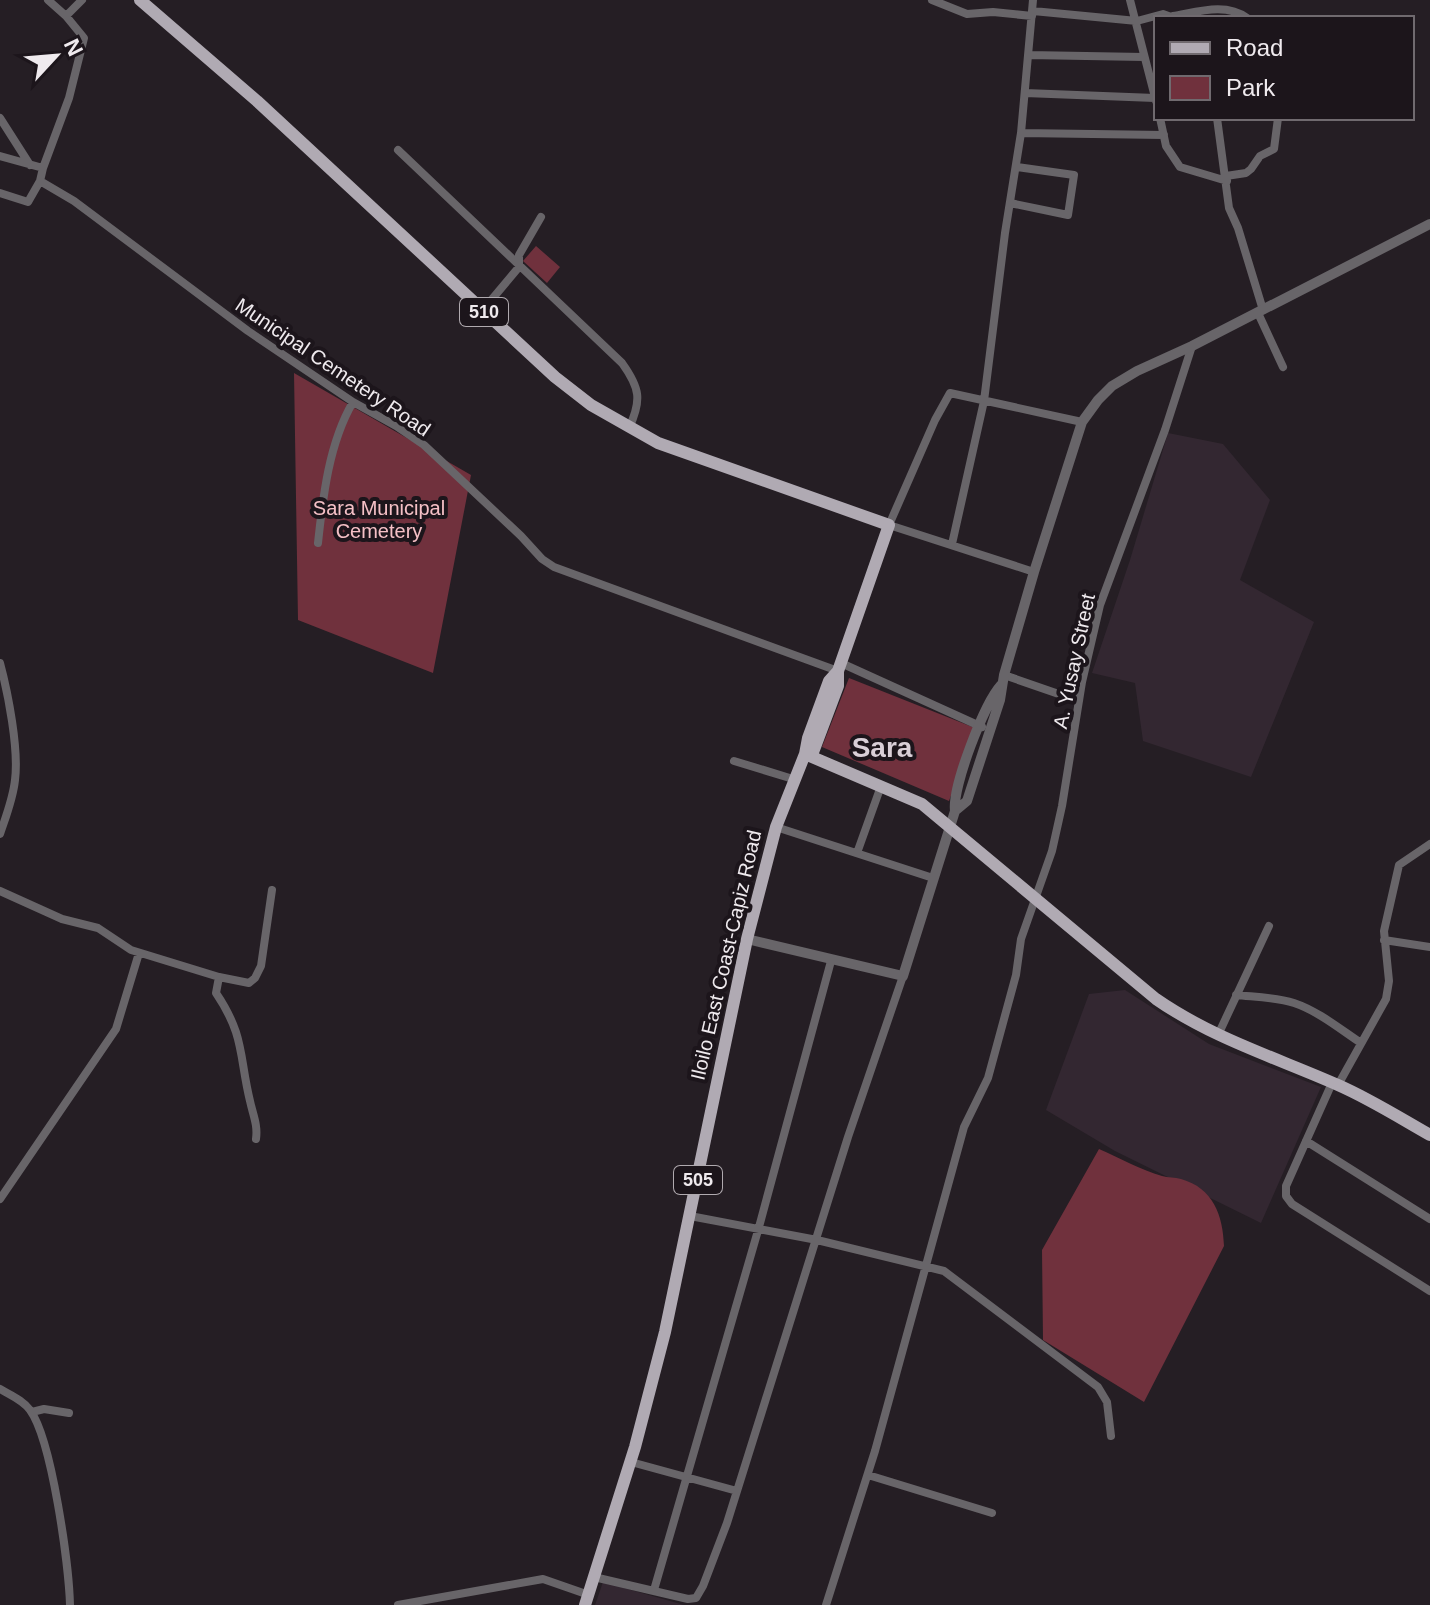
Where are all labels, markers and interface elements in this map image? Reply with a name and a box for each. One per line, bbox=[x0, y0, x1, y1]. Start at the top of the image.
north arrow bbox=[16, 16, 96, 96]
legend bbox=[1154, 16, 1414, 120]
text: Road bbox=[1226, 34, 1283, 61]
text: N bbox=[59, 35, 88, 60]
text: Park bbox=[1226, 74, 1276, 101]
street label: Municipal Cemetery Road bbox=[231, 294, 435, 440]
road number: 510 bbox=[460, 298, 508, 326]
park label: Sara Municipal Cemetery bbox=[313, 497, 445, 542]
street label: A. Yusay Street bbox=[1049, 591, 1099, 731]
district label: Sara bbox=[852, 732, 913, 763]
street label: Iloilo East Coast-Capiz Road bbox=[687, 828, 765, 1082]
road number: 505 bbox=[674, 1166, 722, 1194]

